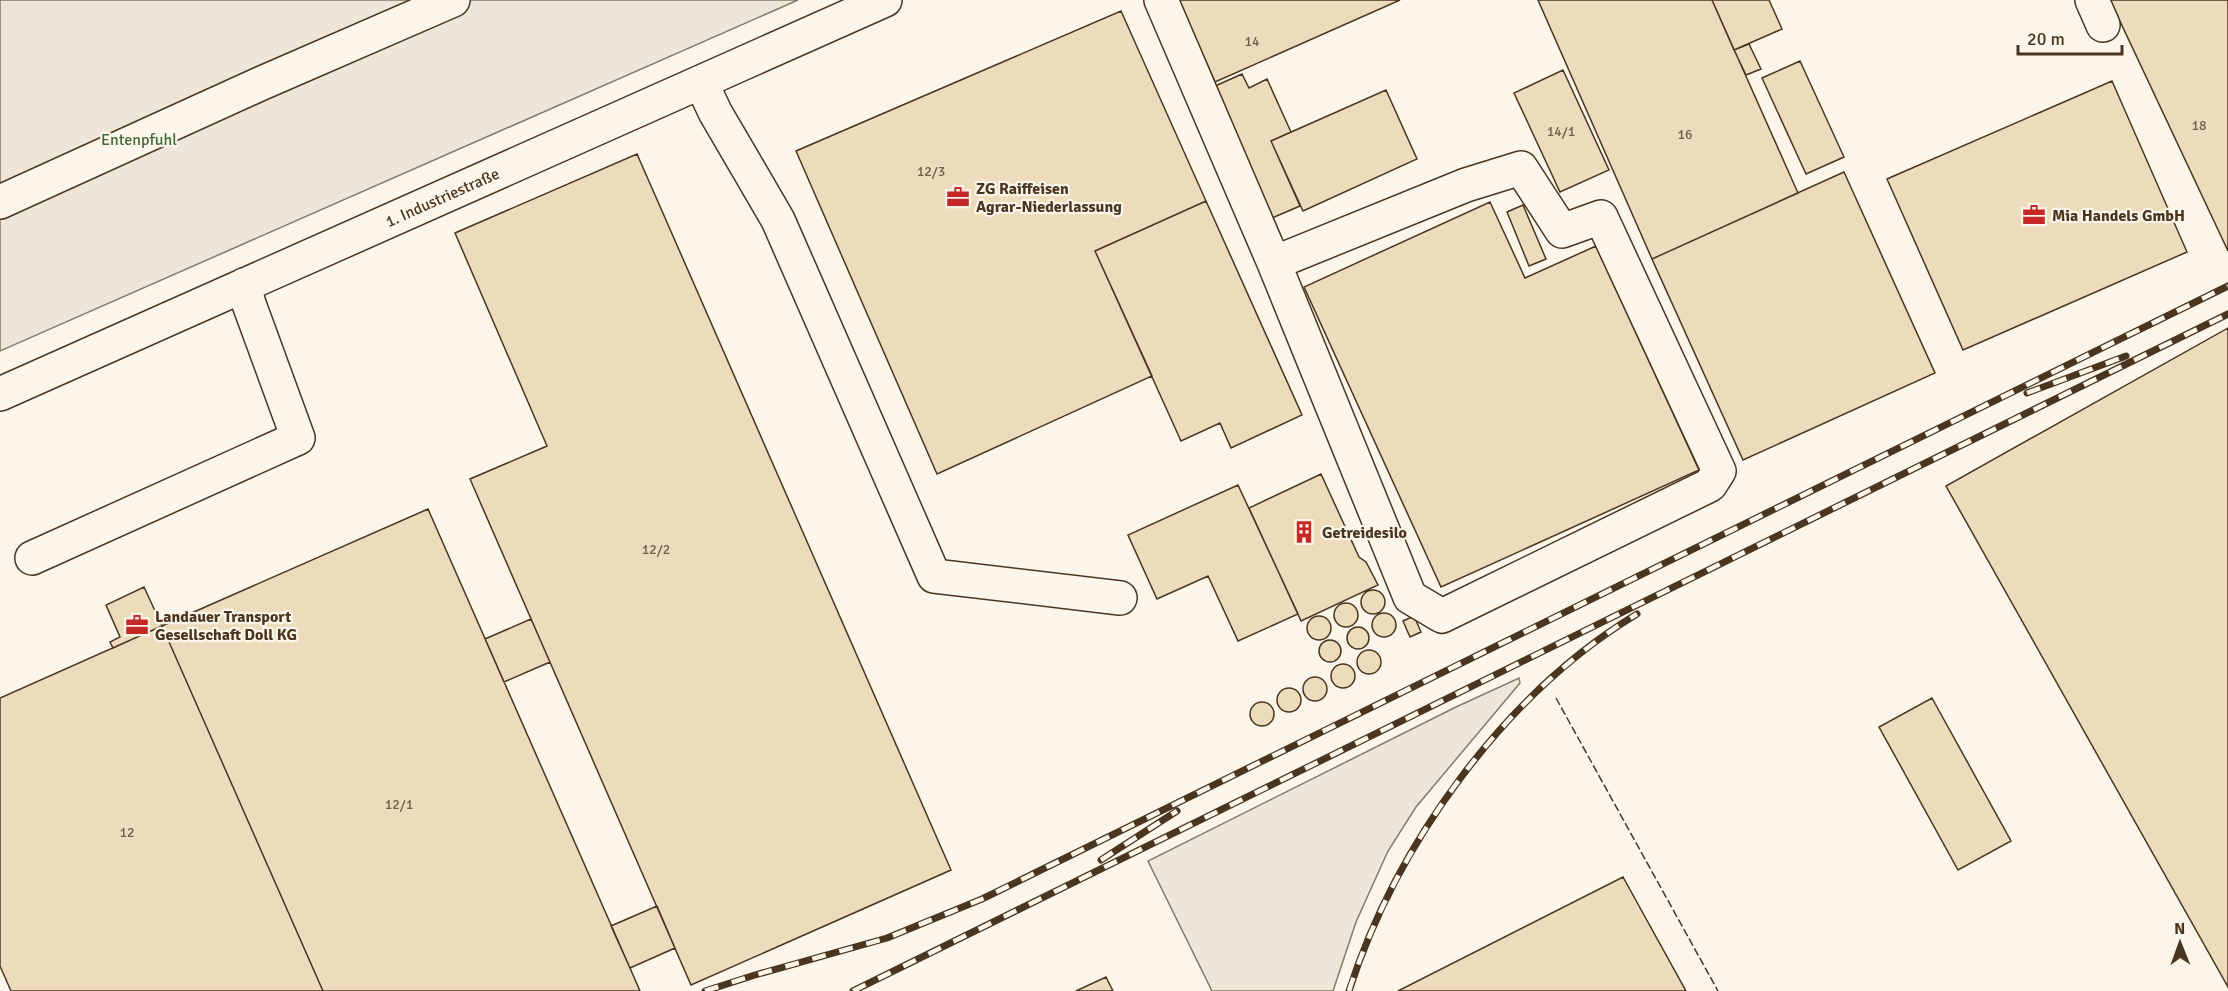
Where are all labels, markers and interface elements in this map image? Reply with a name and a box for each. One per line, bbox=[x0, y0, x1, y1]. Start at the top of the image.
scale bar bbox=[2018, 18, 2122, 56]
text: 20 m bbox=[2027, 28, 2065, 50]
house number: 14 bbox=[1244, 33, 1260, 50]
house number: 18 bbox=[2191, 117, 2207, 134]
house number: 14/1 bbox=[1547, 123, 1575, 140]
house number: 16 bbox=[1677, 126, 1693, 143]
park label: Entenpfuhl bbox=[101, 130, 177, 150]
house number: 12/3 bbox=[917, 163, 945, 180]
street label: 1. Industriestraße bbox=[382, 164, 503, 232]
place label: ZG Raiffeisen Agrar-Niederlassung bbox=[976, 179, 1122, 217]
office icon: ZG Raiffeisen Agrar-Niederlassung bbox=[945, 184, 971, 210]
office icon: Mia Handels GmbH bbox=[2021, 202, 2047, 228]
place label: Mia Handels GmbH bbox=[2052, 206, 2185, 226]
building icon: Getreidesilo bbox=[1291, 519, 1317, 545]
place label: Getreidesilo bbox=[1322, 523, 1407, 543]
house number: 12/2 bbox=[642, 541, 670, 558]
place label: Landauer Transport Gesellschaft Doll KG bbox=[155, 607, 297, 645]
office icon: Landauer Transport Gesellschaft Doll KG bbox=[124, 612, 150, 638]
house number: 12/1 bbox=[385, 796, 413, 813]
house number: 12 bbox=[119, 824, 135, 841]
north arrow bbox=[2150, 913, 2210, 973]
text: N bbox=[2174, 919, 2185, 939]

